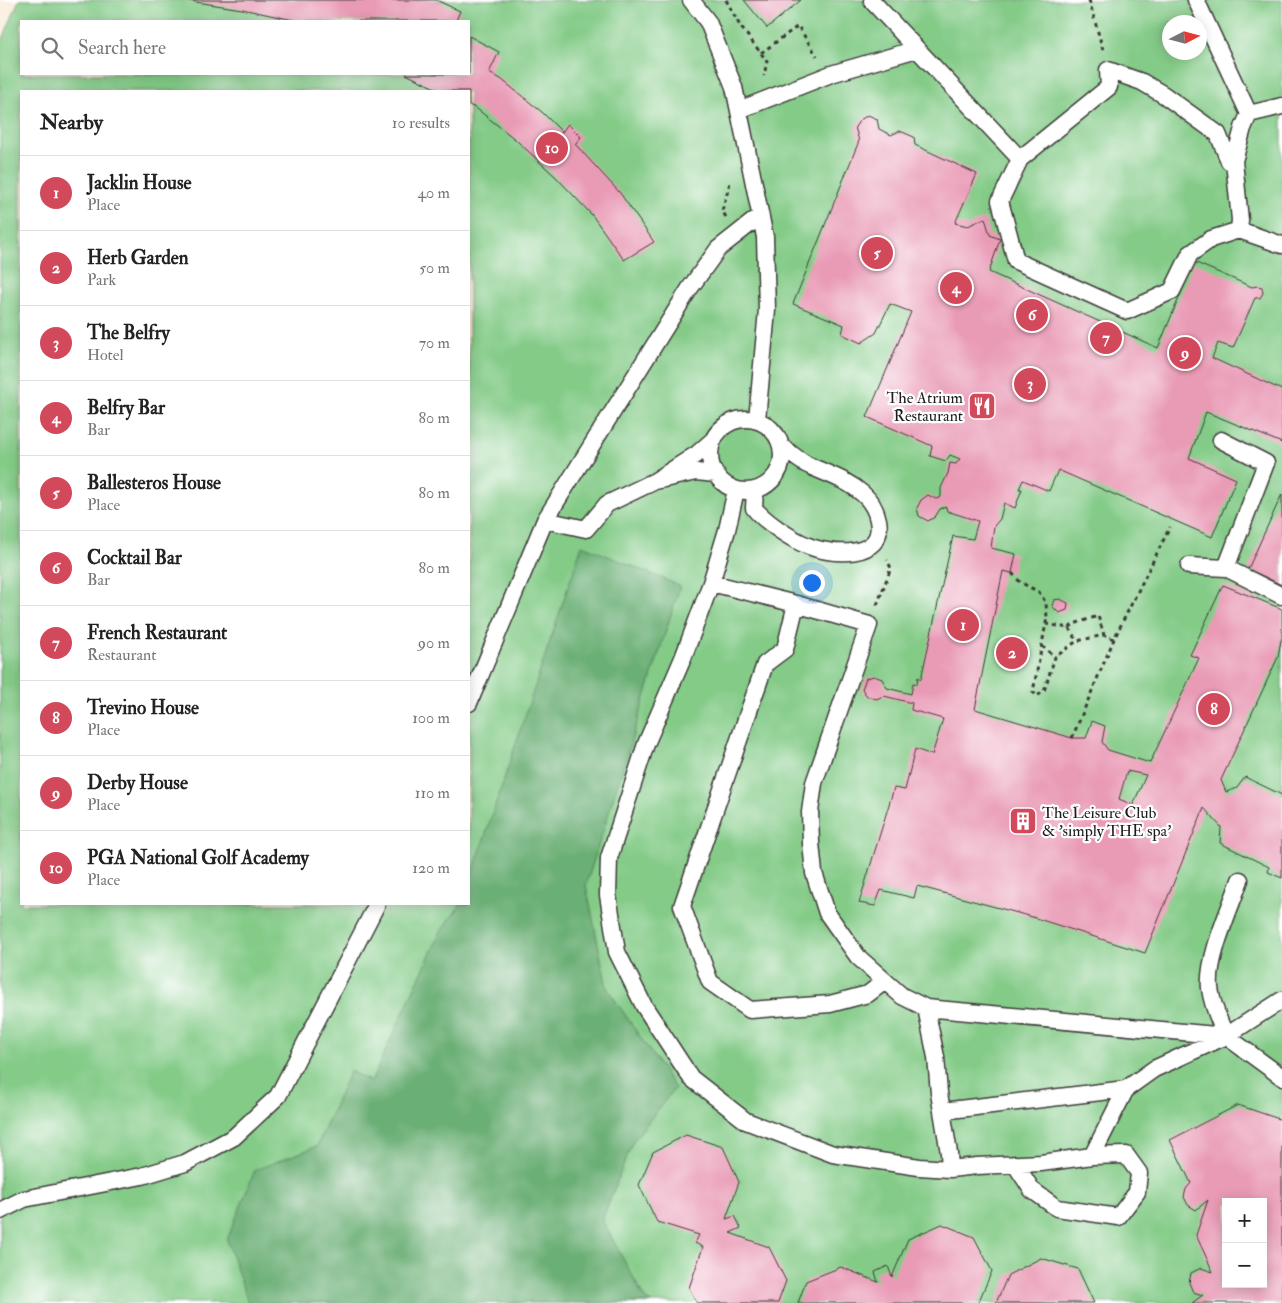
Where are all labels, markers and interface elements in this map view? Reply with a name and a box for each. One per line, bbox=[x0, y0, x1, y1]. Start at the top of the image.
north arrow bbox=[1162, 15, 1207, 60]
search box bbox=[20, 20, 470, 75]
icon: search bbox=[38, 34, 66, 62]
text: Search here bbox=[78, 36, 166, 60]
text: Nearby bbox=[40, 109, 103, 136]
text: 10 results bbox=[392, 113, 450, 133]
pin: 10 bbox=[536, 129, 568, 167]
text: Jacklin House bbox=[87, 171, 191, 195]
text: 1 bbox=[53, 183, 59, 203]
text: 40 m bbox=[417, 183, 450, 203]
text: Place bbox=[87, 195, 120, 215]
pin: 5 bbox=[861, 234, 893, 272]
text: Herb Garden bbox=[87, 246, 189, 270]
text: 2 bbox=[52, 258, 60, 278]
text: 50 m bbox=[419, 258, 450, 278]
pin: 4 bbox=[940, 269, 972, 307]
text: Park bbox=[87, 270, 116, 290]
pin: 6 bbox=[1016, 296, 1048, 334]
pin: 7 bbox=[1090, 319, 1122, 357]
text: The Belfry bbox=[87, 321, 170, 345]
text: 3 bbox=[53, 333, 59, 353]
text: 70 m bbox=[419, 333, 450, 353]
pin: 9 bbox=[1169, 334, 1201, 372]
text: Hotel bbox=[87, 345, 124, 365]
pin: 3 bbox=[1014, 365, 1046, 403]
place label: The Atrium Restaurant bbox=[886, 388, 964, 426]
restaurant icon: The Atrium Restaurant bbox=[967, 391, 997, 421]
text: Belfry Bar bbox=[87, 396, 165, 420]
text: 4 bbox=[52, 408, 60, 428]
text: 80 m bbox=[419, 408, 450, 428]
text: Bar bbox=[87, 420, 110, 440]
text: Ballesteros House bbox=[87, 471, 221, 495]
text: 5 bbox=[52, 483, 60, 503]
text: 80 m bbox=[419, 483, 450, 503]
text: Place bbox=[87, 495, 120, 515]
text: Cocktail Bar bbox=[87, 546, 182, 570]
text: 6 bbox=[52, 558, 60, 578]
text: 80 m bbox=[419, 558, 450, 578]
text: Bar bbox=[87, 570, 110, 590]
your location bbox=[799, 570, 825, 596]
pin: 1 bbox=[947, 606, 979, 644]
text: French Restaurant bbox=[87, 621, 227, 645]
text: 7 bbox=[52, 633, 60, 653]
text: 90 m bbox=[418, 633, 450, 653]
pin: 2 bbox=[996, 634, 1028, 672]
text: Restaurant bbox=[87, 645, 156, 665]
pin: 8 bbox=[1198, 690, 1230, 728]
text: Trevino House bbox=[87, 696, 199, 720]
text: 8 bbox=[52, 708, 60, 728]
text: 100 m bbox=[412, 708, 450, 728]
text: Place bbox=[87, 720, 120, 740]
text: Derby House bbox=[87, 771, 188, 795]
text: 9 bbox=[52, 783, 60, 803]
text: 110 m bbox=[415, 783, 450, 803]
text: Place bbox=[87, 795, 120, 815]
place label: The Leisure Club & 'simply THE spa' bbox=[1042, 803, 1171, 842]
building icon: The Leisure Club & 'simply THE spa' bbox=[1008, 806, 1038, 836]
text: PGA National Golf Academy bbox=[87, 846, 309, 870]
text: 10 bbox=[49, 858, 63, 878]
text: 120 m bbox=[412, 858, 450, 878]
text: Place bbox=[87, 870, 120, 890]
map controls bbox=[1222, 1198, 1267, 1288]
button: + bbox=[1222, 1198, 1267, 1243]
button: − bbox=[1222, 1243, 1267, 1288]

